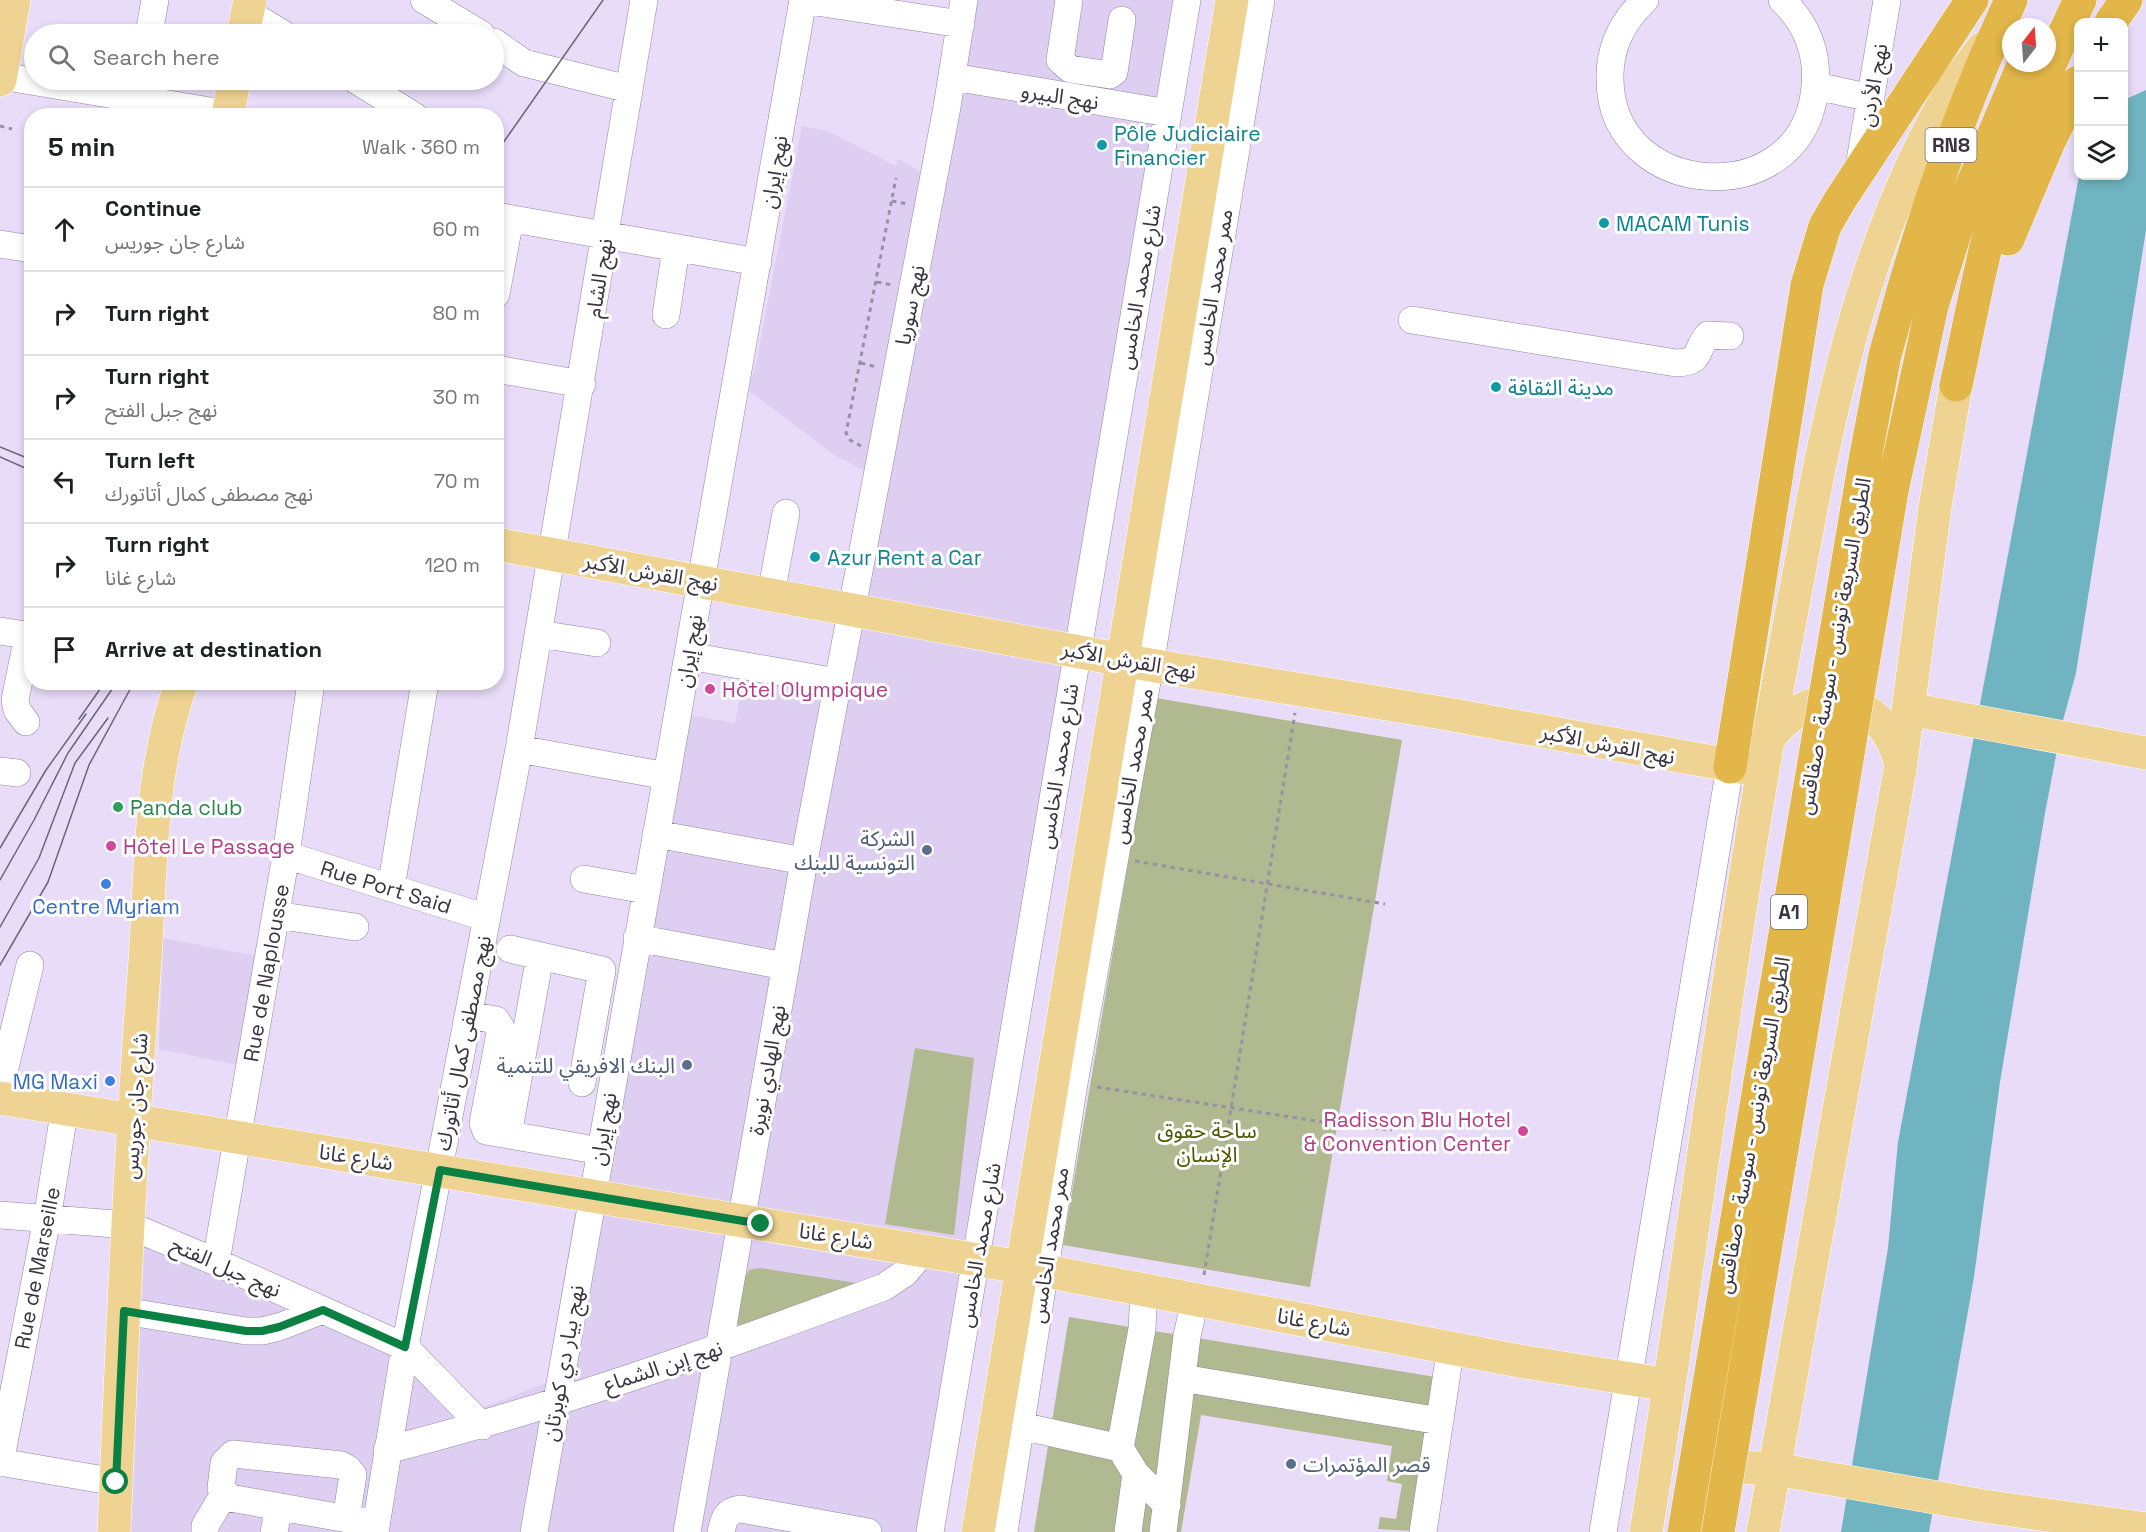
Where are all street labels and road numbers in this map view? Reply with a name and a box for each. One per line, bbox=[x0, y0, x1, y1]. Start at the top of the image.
street label: نهج الأردن bbox=[1852, 41, 1896, 129]
street label: نهج البيرو bbox=[1019, 77, 1101, 117]
road number: RN8 bbox=[1926, 128, 1976, 162]
street label: نهج إيران bbox=[754, 133, 796, 211]
street label: شارع محمد الخامس bbox=[1111, 202, 1169, 372]
street label: ممر محمد الخامس bbox=[1187, 207, 1239, 367]
street label: نهج الشام bbox=[579, 236, 622, 320]
street label: نهج سوريا bbox=[889, 263, 933, 348]
street label: الطريق السريعة تونس - سوسة - صفاقس bbox=[1791, 475, 1877, 817]
street label: نهج القرش الأكبر bbox=[580, 547, 720, 599]
street label: نهج إيران bbox=[669, 612, 711, 690]
street label: نهج القرش الأكبر bbox=[1058, 635, 1198, 687]
street label: شارع محمد الخامس bbox=[1032, 681, 1086, 851]
street label: ممر محمد الخامس bbox=[1105, 686, 1159, 846]
street label: نهج القرش الأكبر bbox=[1537, 718, 1677, 772]
street label: Rue Port Said bbox=[317, 854, 455, 920]
street label: Rue de Naplousse bbox=[237, 882, 295, 1064]
road number: A1 bbox=[1771, 895, 1807, 929]
street label: نهج مصطفى كمال أتاتورك bbox=[429, 933, 499, 1153]
street label: الطريق السريعة تونس - سوسة - صفاقس bbox=[1710, 954, 1796, 1296]
street label: نهج الهادي نويرة bbox=[742, 1003, 795, 1138]
street label: شارع جان جوريس bbox=[116, 1032, 156, 1180]
street label: نهج إيران bbox=[583, 1090, 625, 1168]
street label: شارع غانا bbox=[317, 1138, 395, 1178]
street label: شارع محمد الخامس bbox=[951, 1160, 1009, 1330]
street label: ممر محمد الخامس bbox=[1023, 1165, 1075, 1325]
street label: Rue de Marseille bbox=[8, 1185, 66, 1351]
street label: شارع غانا bbox=[797, 1217, 875, 1257]
street label: نهج جبل الفتح bbox=[166, 1231, 285, 1305]
street label: نهج بيار دي كوبرتان bbox=[536, 1283, 593, 1444]
street label: شارع غانا bbox=[1274, 1302, 1353, 1344]
street label: نهج إبن الشماع bbox=[600, 1334, 727, 1400]

